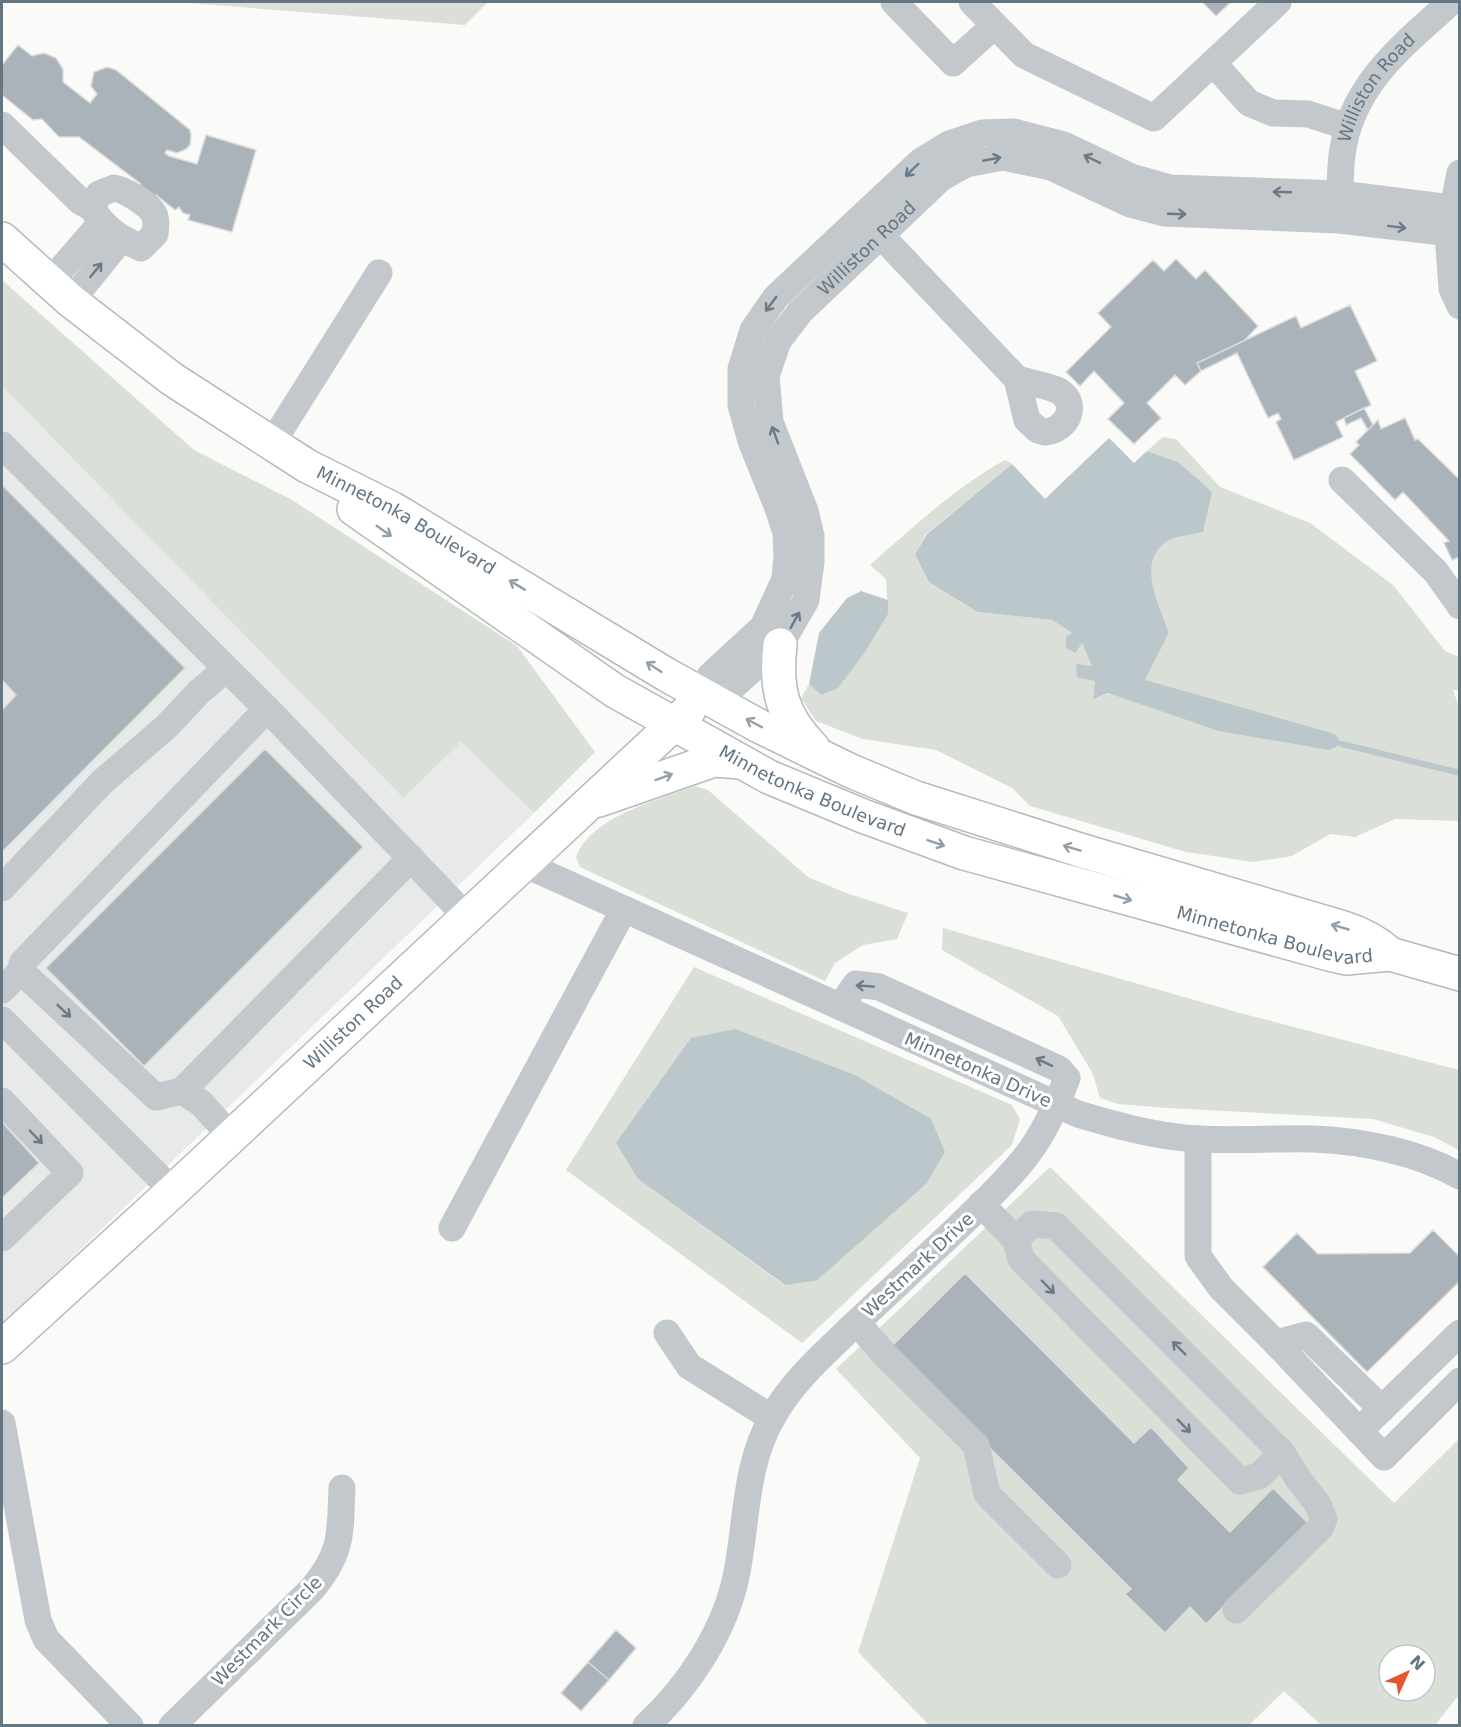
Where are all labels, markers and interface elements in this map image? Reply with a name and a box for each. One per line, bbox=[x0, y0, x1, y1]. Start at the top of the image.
street label: Williston Road bbox=[1333, 29, 1419, 144]
one-way arrow bbox=[1084, 152, 1102, 164]
one-way arrow bbox=[982, 153, 1002, 164]
one-way arrow bbox=[905, 162, 920, 176]
one-way arrow bbox=[1272, 186, 1292, 197]
street label: Williston Road bbox=[813, 197, 920, 300]
one-way arrow bbox=[1166, 208, 1186, 219]
one-way arrow bbox=[1386, 222, 1406, 233]
one-way arrow bbox=[90, 262, 103, 278]
one-way arrow bbox=[765, 295, 777, 311]
one-way arrow bbox=[769, 426, 780, 445]
street label: Minnetonka Boulevard bbox=[313, 462, 499, 579]
one-way arrow bbox=[376, 524, 392, 537]
one-way arrow bbox=[509, 578, 526, 590]
one-way arrow bbox=[789, 612, 801, 629]
one-way arrow bbox=[646, 661, 663, 673]
one-way arrow bbox=[746, 717, 763, 729]
street label: Minnetonka Boulevard bbox=[716, 740, 909, 841]
one-way arrow bbox=[654, 771, 673, 782]
one-way arrow bbox=[926, 839, 945, 850]
one-way arrow bbox=[1063, 842, 1082, 853]
one-way arrow bbox=[1113, 893, 1132, 904]
street label: Minnetonka Boulevard bbox=[1174, 901, 1374, 968]
one-way arrow bbox=[1331, 921, 1350, 932]
street label: Williston Road bbox=[299, 971, 407, 1074]
one-way arrow bbox=[856, 980, 876, 991]
one-way arrow bbox=[56, 1004, 71, 1018]
street label: Minnetonka Drive bbox=[901, 1028, 1055, 1111]
one-way arrow bbox=[1035, 1056, 1053, 1067]
one-way arrow bbox=[29, 1129, 43, 1144]
street label: Westmark Drive bbox=[858, 1208, 978, 1322]
one-way arrow bbox=[1040, 1279, 1055, 1294]
one-way arrow bbox=[1171, 1340, 1186, 1355]
one-way arrow bbox=[1177, 1418, 1192, 1433]
street label: Westmark Circle bbox=[207, 1571, 326, 1690]
north arrow bbox=[1377, 1643, 1437, 1703]
text: N bbox=[1406, 1651, 1429, 1674]

